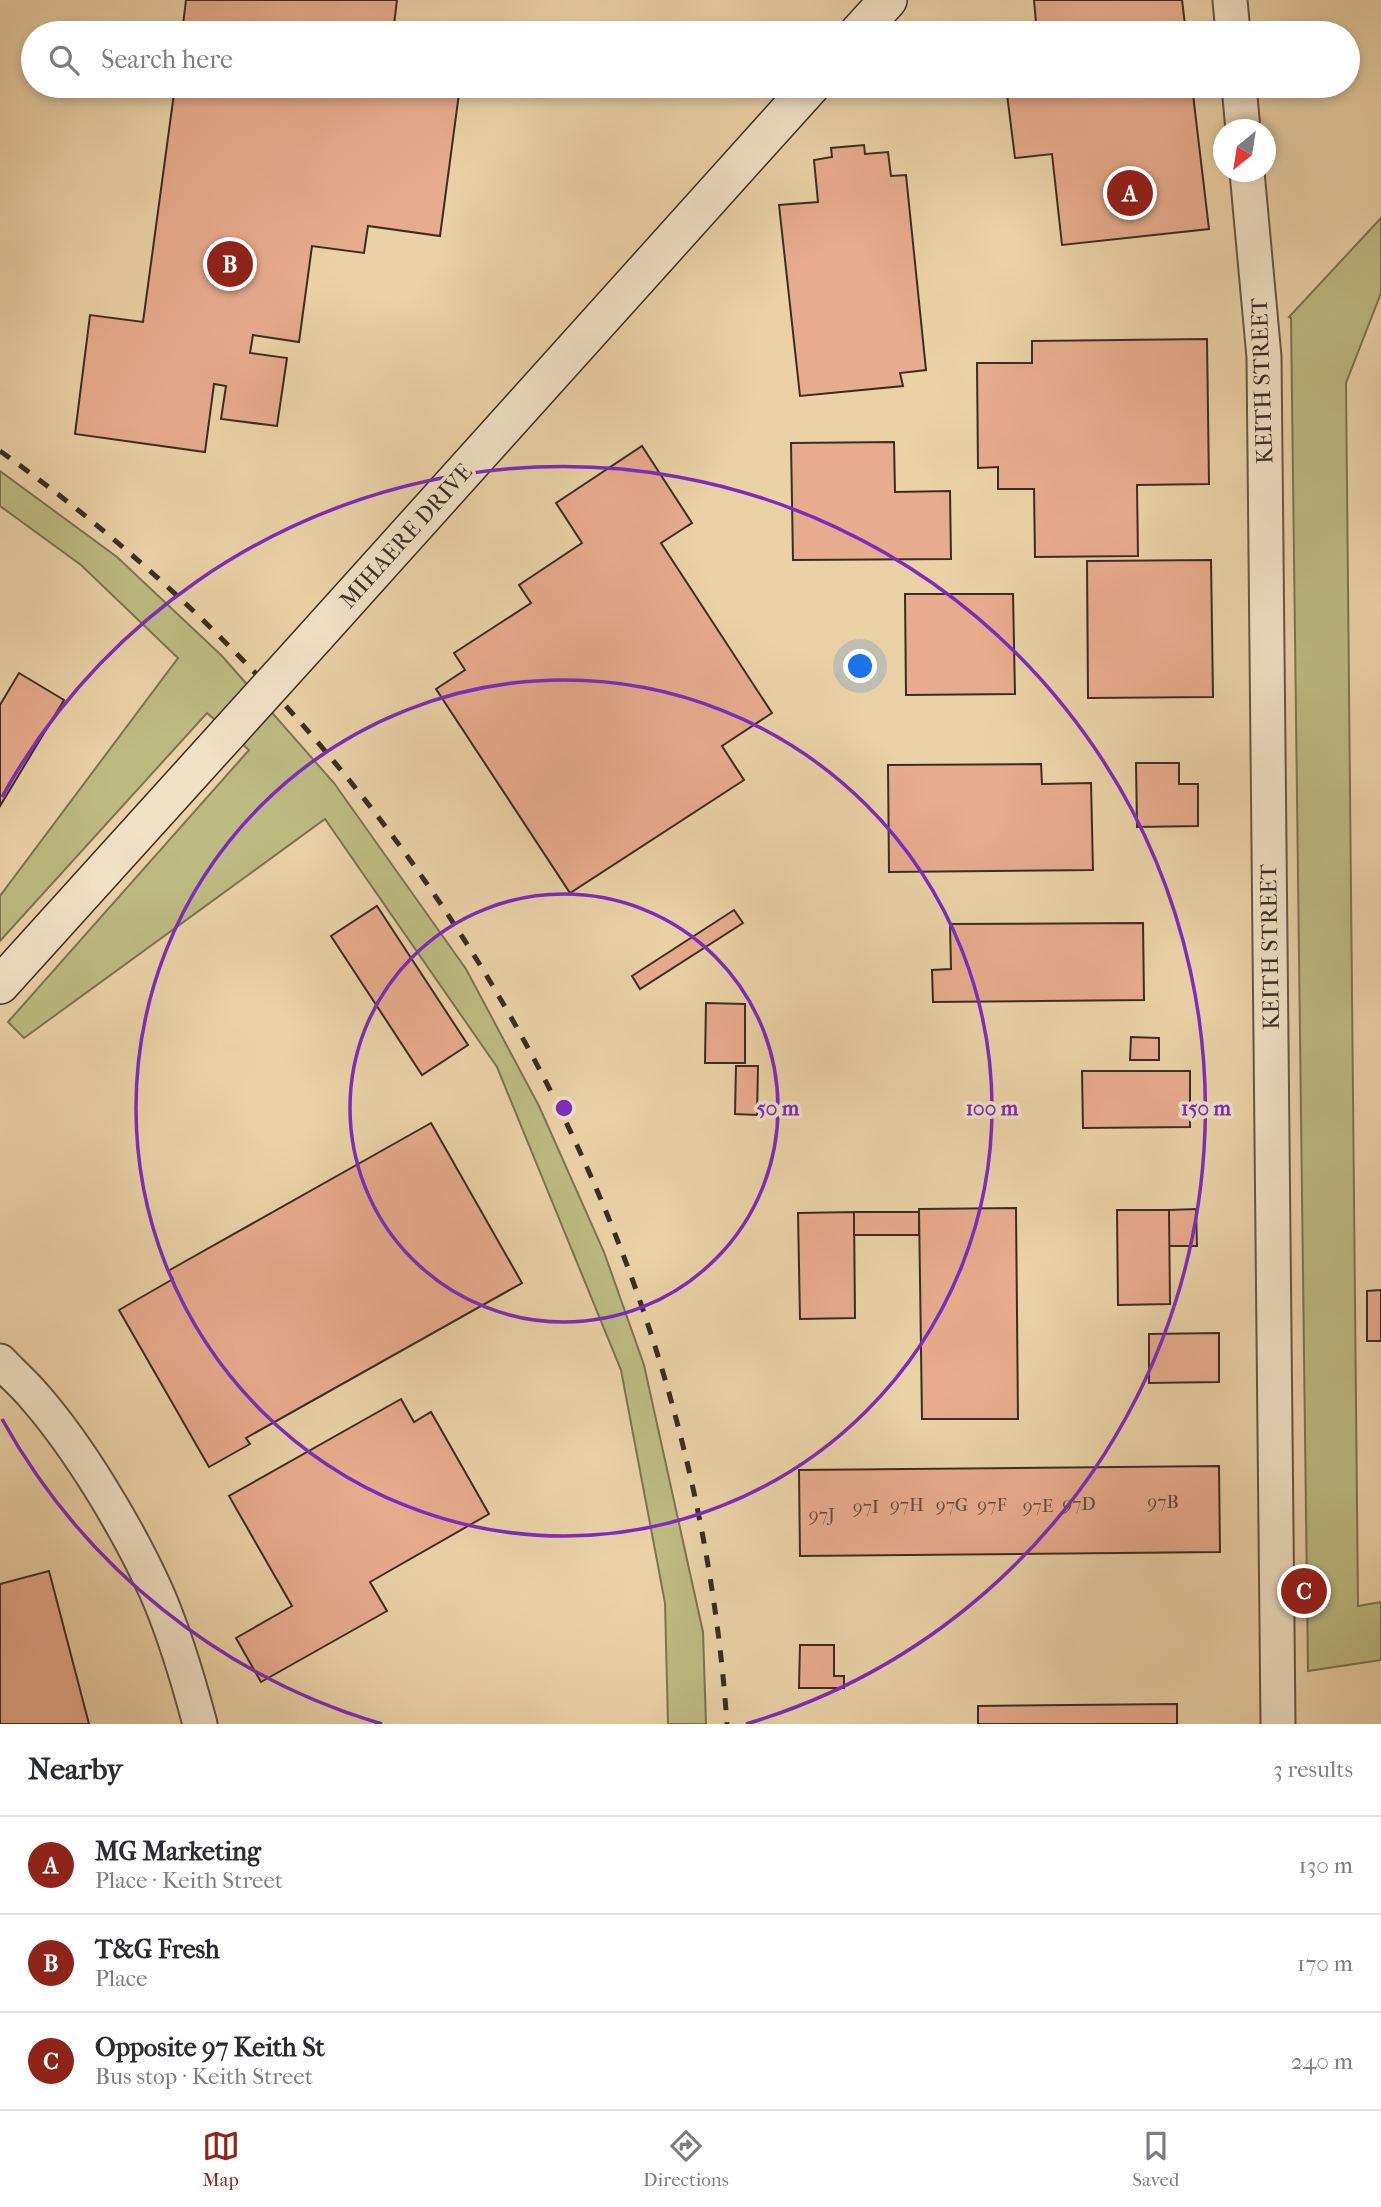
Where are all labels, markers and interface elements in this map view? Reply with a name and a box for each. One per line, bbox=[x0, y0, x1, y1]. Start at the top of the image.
search box bbox=[21, 21, 1360, 98]
icon: search bbox=[45, 41, 83, 79]
text: Search here bbox=[101, 44, 233, 75]
north arrow bbox=[1213, 119, 1276, 182]
pin: A bbox=[1107, 167, 1153, 219]
pin: B bbox=[207, 238, 253, 290]
street label: KEITH STREET bbox=[1246, 297, 1278, 464]
street label: MIHAERE DRIVE bbox=[334, 458, 478, 614]
your location bbox=[843, 649, 877, 683]
street label: KEITH STREET bbox=[1255, 863, 1285, 1030]
centre of rings bbox=[552, 1096, 576, 1120]
text: 50 m bbox=[757, 1096, 800, 1120]
text: 100 m bbox=[966, 1096, 1019, 1120]
text: 150 m bbox=[1181, 1096, 1232, 1120]
house number: 97B bbox=[1147, 1491, 1179, 1513]
house number: 97D bbox=[1062, 1493, 1096, 1515]
house number: 97H bbox=[890, 1494, 924, 1516]
house number: 97G bbox=[936, 1494, 968, 1516]
house number: 97F bbox=[977, 1494, 1007, 1516]
house number: 97E bbox=[1023, 1495, 1054, 1517]
house number: 97I bbox=[853, 1496, 879, 1518]
house number: 97J bbox=[809, 1504, 835, 1526]
pin: C bbox=[1281, 1565, 1327, 1617]
text: Nearby bbox=[28, 1752, 123, 1787]
text: 3 results bbox=[1273, 1756, 1353, 1783]
text: MG Marketing bbox=[95, 1836, 261, 1867]
text: A bbox=[44, 1852, 58, 1879]
text: 130 m bbox=[1299, 1852, 1353, 1879]
text: Place · Keith Street bbox=[95, 1867, 283, 1894]
text: T&G Fresh bbox=[95, 1934, 220, 1965]
text: B bbox=[44, 1950, 58, 1977]
text: 170 m bbox=[1297, 1950, 1353, 1977]
text: Place bbox=[95, 1965, 147, 1992]
text: Opposite 97 Keith St bbox=[95, 2032, 325, 2063]
text: C bbox=[43, 2048, 59, 2075]
text: 240 m bbox=[1291, 2048, 1353, 2075]
text: Bus stop · Keith Street bbox=[95, 2063, 313, 2090]
tab: Map bbox=[202, 2127, 240, 2191]
tab: Directions bbox=[643, 2127, 729, 2191]
tab: Saved bbox=[1132, 2127, 1179, 2191]

